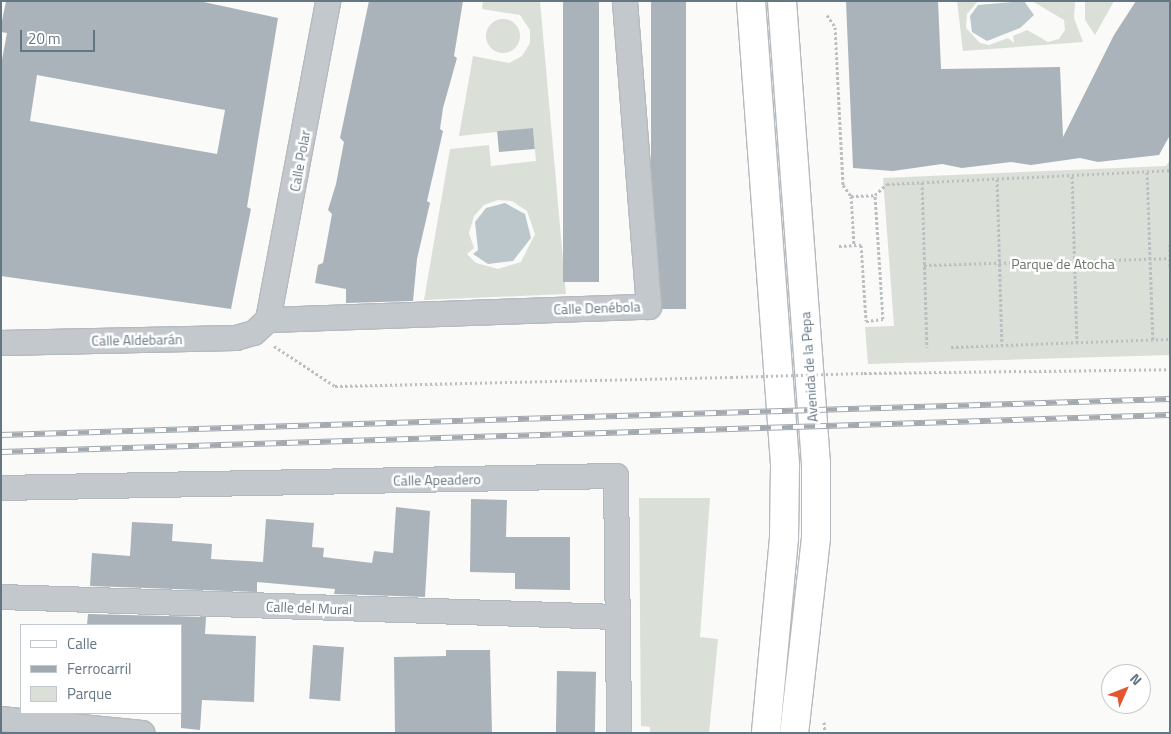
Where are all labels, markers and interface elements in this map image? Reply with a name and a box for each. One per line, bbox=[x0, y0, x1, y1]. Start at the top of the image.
scale bar bbox=[22, 20, 98, 52]
text: 20 m bbox=[28, 27, 61, 50]
street label: Calle Polar bbox=[286, 129, 314, 193]
park label: Parque de Atocha bbox=[1011, 256, 1115, 272]
street label: Calle Denébola bbox=[553, 298, 641, 318]
street label: Avenida de la Pepa bbox=[797, 311, 821, 423]
street label: Calle Aldebarán bbox=[91, 331, 183, 349]
street label: Calle Apeadero bbox=[393, 471, 481, 489]
street label: Calle del Mural bbox=[266, 598, 352, 618]
legend bbox=[20, 624, 182, 714]
text: Calle bbox=[67, 632, 97, 655]
text: Ferrocarril bbox=[67, 657, 132, 680]
north arrow bbox=[1101, 664, 1151, 714]
text: N bbox=[1126, 668, 1147, 690]
text: Parque bbox=[67, 682, 112, 705]

